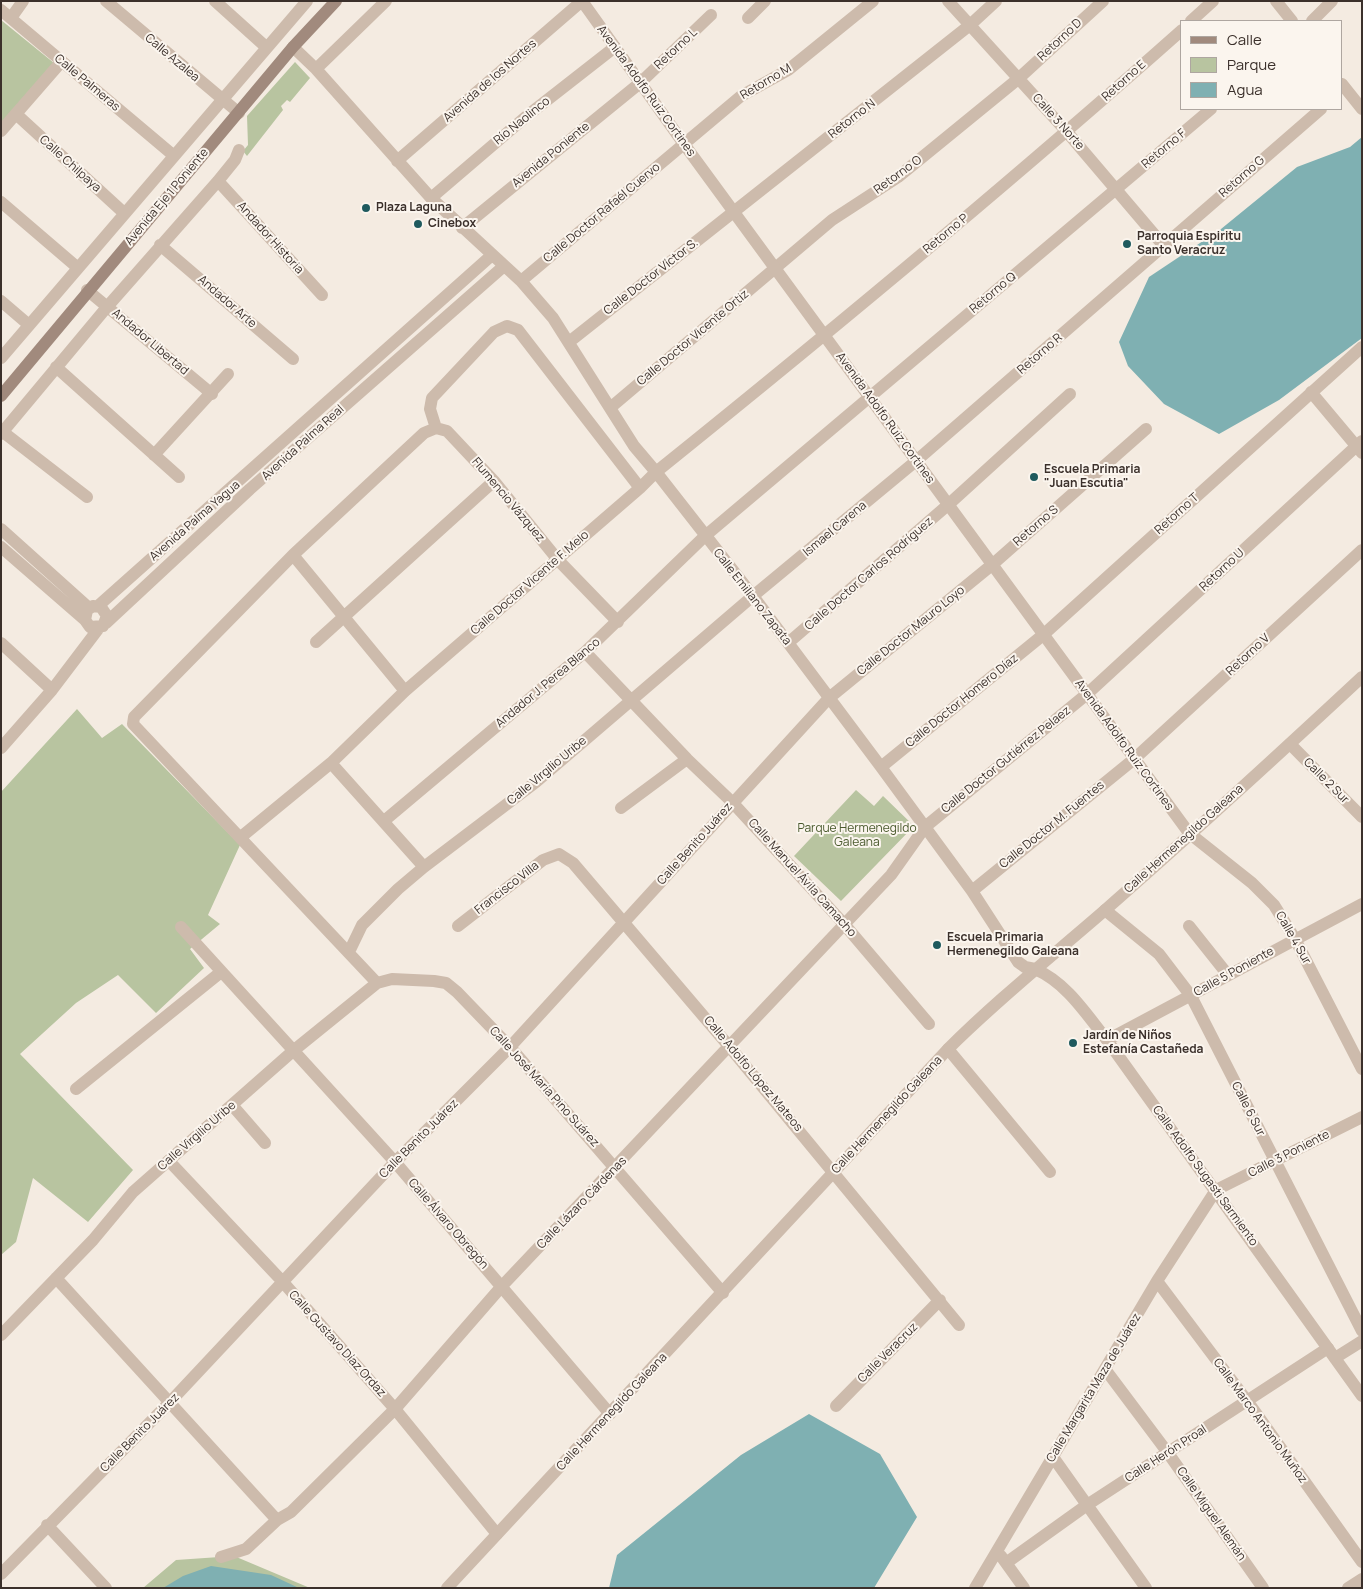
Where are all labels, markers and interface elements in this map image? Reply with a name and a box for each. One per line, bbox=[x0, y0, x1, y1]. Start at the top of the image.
street label: Retorno D bbox=[1035, 16, 1085, 64]
legend bbox=[1180, 20, 1343, 110]
street label: Avenida Adolfo Ruiz Cortines bbox=[594, 23, 698, 159]
street label: Retorno L bbox=[652, 26, 700, 72]
text: Calle bbox=[1227, 29, 1262, 50]
street label: Calle Azalea bbox=[142, 31, 202, 85]
street label: Avenida de los Nortes bbox=[441, 37, 539, 125]
street label: Calle Palmeras bbox=[51, 51, 123, 115]
text: Parque bbox=[1227, 54, 1276, 75]
street label: Retorno E bbox=[1099, 58, 1149, 104]
street label: Retorno M bbox=[738, 61, 794, 103]
text: Agua bbox=[1227, 79, 1263, 100]
street label: Calle 3 Norte bbox=[1029, 91, 1087, 153]
street label: Río Naolinco bbox=[491, 94, 553, 148]
street label: Retorno N bbox=[826, 96, 878, 142]
street label: Avenida Poniente bbox=[509, 119, 593, 191]
street label: Retorno F bbox=[1139, 126, 1189, 172]
street label: Calle Chilpaya bbox=[36, 133, 104, 195]
street label: Avenida Eje 1 Poniente bbox=[122, 146, 212, 248]
street label: Retorno O bbox=[871, 153, 925, 197]
street label: Retorno G bbox=[1216, 153, 1268, 201]
street label: Calle Doctor Rafaél Cuervo bbox=[541, 160, 663, 266]
street label: Andador Historia bbox=[234, 199, 306, 277]
place label: Plaza Laguna bbox=[376, 201, 452, 215]
marker: Plaza Laguna bbox=[360, 202, 372, 214]
street label: Retorno P bbox=[921, 211, 971, 257]
place label: Cinebox bbox=[428, 217, 476, 231]
marker: Cinebox bbox=[412, 218, 424, 230]
place label: Parroquia Espiritu Santo Veracruz bbox=[1137, 230, 1241, 258]
street label: Calle Doctor Víctor S. bbox=[601, 236, 701, 318]
marker: Parroquia Espiritu Santo Veracruz bbox=[1121, 238, 1133, 250]
street label: Retorno Q bbox=[967, 270, 1019, 316]
street label: Andador Arte bbox=[195, 273, 259, 331]
street label: Calle Doctor Vicente Ortiz bbox=[634, 287, 752, 389]
street label: Andador Libertad bbox=[109, 306, 191, 378]
street label: Retorno R bbox=[1015, 331, 1065, 377]
street label: Avenida Adolfo Ruiz Cortines bbox=[833, 350, 937, 486]
street label: Avenida Palma Real bbox=[259, 402, 347, 484]
street label: Flumencio Vázquez bbox=[468, 455, 548, 545]
place label: Escuela Primaria "Juan Escutia" bbox=[1044, 463, 1140, 491]
marker: Escuela Primaria "Juan Escutia" bbox=[1028, 471, 1040, 483]
street label: Avenida Palma Yagua bbox=[147, 478, 243, 564]
street label: Retorno T bbox=[1152, 490, 1202, 538]
street label: Ismael Carena bbox=[800, 498, 870, 560]
street label: Retorno S bbox=[1011, 503, 1061, 549]
street label: Calle Doctor Carlos Rodríguez bbox=[802, 514, 936, 634]
street label: Calle Doctor Vicente F. Melo bbox=[468, 528, 592, 638]
street label: Calle Emiliano Zapata bbox=[710, 546, 794, 648]
street label: Retorno U bbox=[1197, 546, 1247, 594]
street label: Calle Doctor Mauro Loyo bbox=[854, 583, 968, 679]
street label: Retorno V bbox=[1223, 631, 1273, 679]
street label: Andador J. Perea Blanco bbox=[493, 635, 603, 731]
street label: Calle Doctor Homero Díaz bbox=[903, 651, 1021, 751]
street label: Avenida Adolfo Ruiz Cortines bbox=[1072, 677, 1176, 813]
street label: Calle Doctor Gutiérrez Pelaez bbox=[939, 703, 1073, 817]
street label: Calle Virgilio Uribe bbox=[505, 734, 589, 808]
street label: Calle 2 Sur bbox=[1300, 755, 1352, 807]
street label: Calle Doctor M. Fuentes bbox=[997, 778, 1107, 872]
street label: Calle Hermenegildo Galeana bbox=[1121, 782, 1247, 896]
street label: Calle Benito Juárez bbox=[654, 800, 736, 888]
street label: Calle Manuel Ávila Camacho bbox=[745, 816, 859, 940]
park label: Parque Hermenegildo Galeana bbox=[797, 822, 917, 850]
street label: Francisco Villa bbox=[472, 858, 542, 918]
street label: Calle 4 Sur bbox=[1272, 909, 1314, 967]
place label: Escuela Primaria Hermenegildo Galeana bbox=[947, 931, 1079, 959]
marker: Escuela Primaria Hermenegildo Galeana bbox=[931, 939, 943, 951]
street label: Calle 5 Poniente bbox=[1191, 944, 1277, 1000]
street label: Calle Adolfo López Mateos bbox=[701, 1013, 805, 1135]
street label: Calle José María Pino Suárez bbox=[486, 1024, 602, 1150]
place label: Jardín de Niños Estefanía Castañeda bbox=[1083, 1029, 1203, 1057]
marker: Jardín de Niños Estefanía Castañeda bbox=[1067, 1037, 1079, 1049]
street label: Calle Hermenegildo Galeana bbox=[829, 1053, 945, 1177]
street label: Calle 6 Sur bbox=[1228, 1079, 1268, 1139]
street label: Calle Benito Juárez bbox=[377, 1097, 461, 1181]
street label: Calle Virgilio Uribe bbox=[155, 1098, 239, 1174]
street label: Calle Adolfo Sugasti Sarmiento bbox=[1149, 1103, 1261, 1249]
street label: Calle 3 Poniente bbox=[1246, 1127, 1332, 1181]
street label: Calle Lázaro Cárdenas bbox=[534, 1154, 630, 1252]
street label: Calle Álvaro Obregón bbox=[405, 1176, 491, 1272]
street label: Calle Gustavo Díaz Ordaz bbox=[285, 1288, 389, 1400]
street label: Calle Margarita Maza de Juárez bbox=[1044, 1311, 1144, 1465]
street label: Calle Veracruz bbox=[855, 1320, 921, 1386]
street label: Calle Hermenegildo Galeana bbox=[554, 1350, 670, 1474]
street label: Calle Marco Antonio Muñoz bbox=[1210, 1356, 1310, 1486]
street label: Calle Benito Juárez bbox=[98, 1391, 182, 1475]
street label: Calle Herón Proal bbox=[1123, 1422, 1209, 1486]
street label: Calle Miguel Alemán bbox=[1173, 1464, 1249, 1564]

